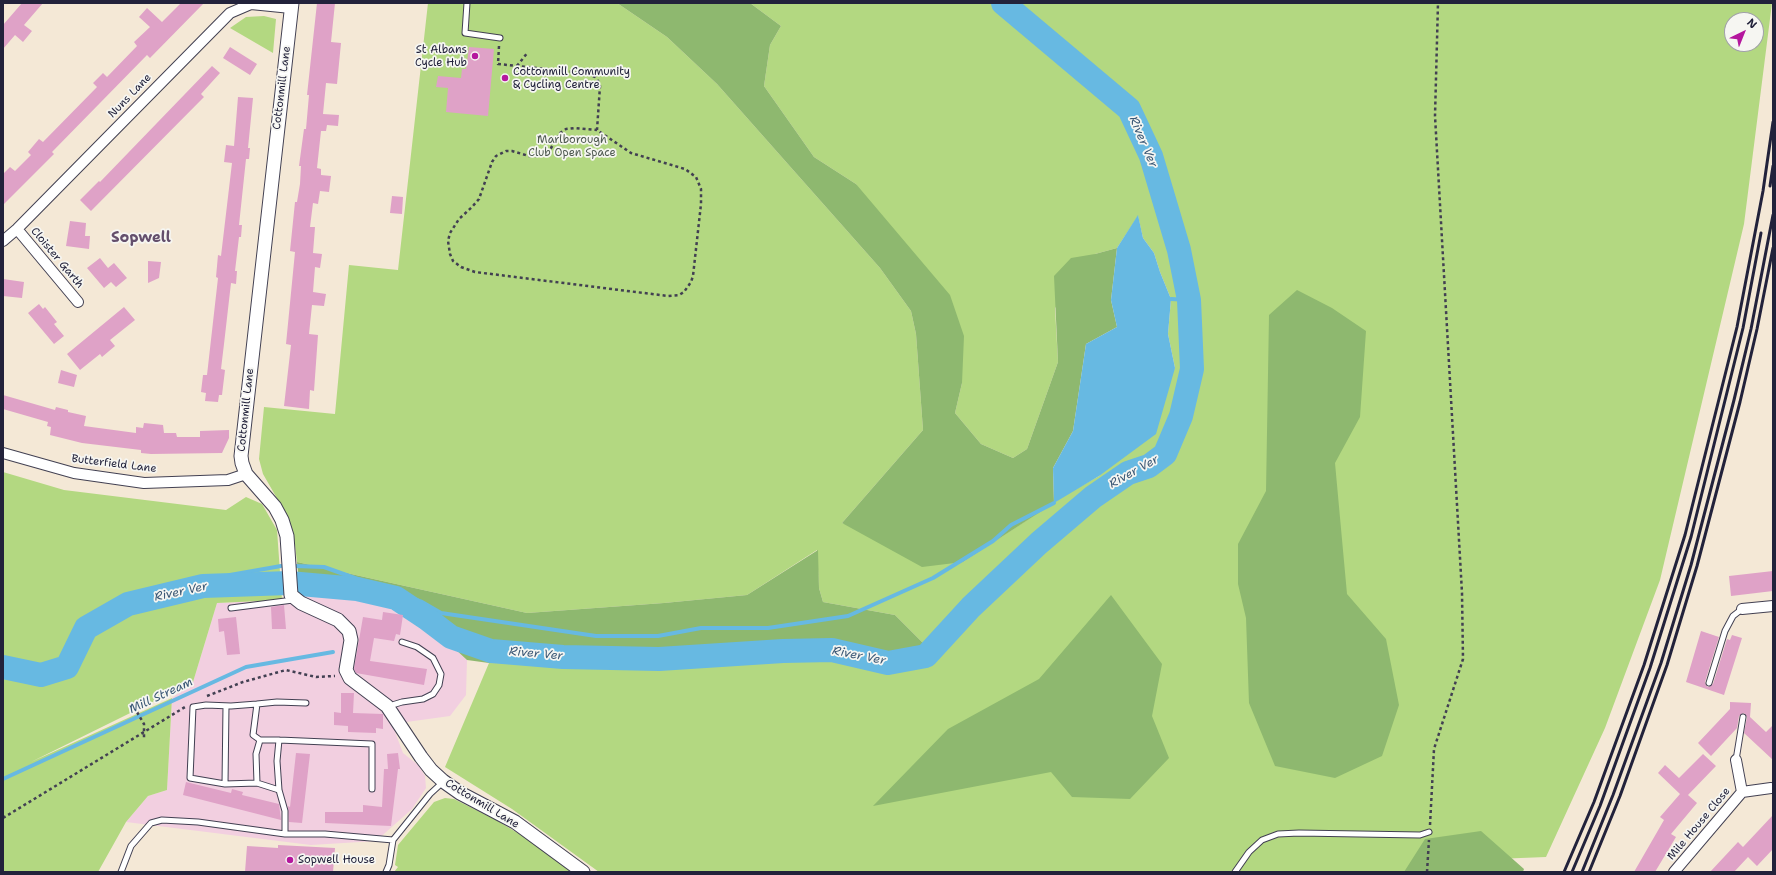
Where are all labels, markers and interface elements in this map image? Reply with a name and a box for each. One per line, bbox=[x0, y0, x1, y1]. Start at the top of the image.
north arrow bbox=[1724, 12, 1764, 52]
text: N bbox=[1744, 15, 1760, 32]
place label: St Albans Cycle Hub bbox=[415, 43, 467, 69]
street label: Cottonmill Lane bbox=[270, 46, 294, 130]
marker: St Albans Cycle Hub bbox=[470, 51, 480, 61]
place label: Cottonmill Community & Cycling Centre bbox=[513, 65, 630, 91]
street label: Nuns Lane bbox=[106, 71, 154, 121]
marker: Cottonmill Community & Cycling Centre bbox=[500, 73, 510, 83]
water label: River Ver bbox=[1126, 114, 1160, 170]
park label: Marlborough Club Open Space bbox=[528, 133, 616, 159]
street label: Cloister Garth bbox=[28, 225, 86, 291]
district label: Sopwell bbox=[111, 229, 171, 247]
street label: Cottonmill Lane bbox=[235, 368, 257, 452]
street label: Butterfield Lane bbox=[71, 452, 157, 476]
water label: River Ver bbox=[1107, 453, 1161, 491]
water label: River Ver bbox=[153, 579, 209, 605]
water label: River Ver bbox=[508, 644, 564, 664]
water label: River Ver bbox=[831, 644, 887, 668]
water label: Mill Stream bbox=[127, 675, 195, 717]
street label: Cottonmill Lane bbox=[443, 777, 521, 831]
street label: Mile House Close bbox=[1665, 785, 1733, 863]
place label: Sopwell House bbox=[298, 853, 375, 867]
marker: Sopwell House bbox=[285, 855, 295, 865]

